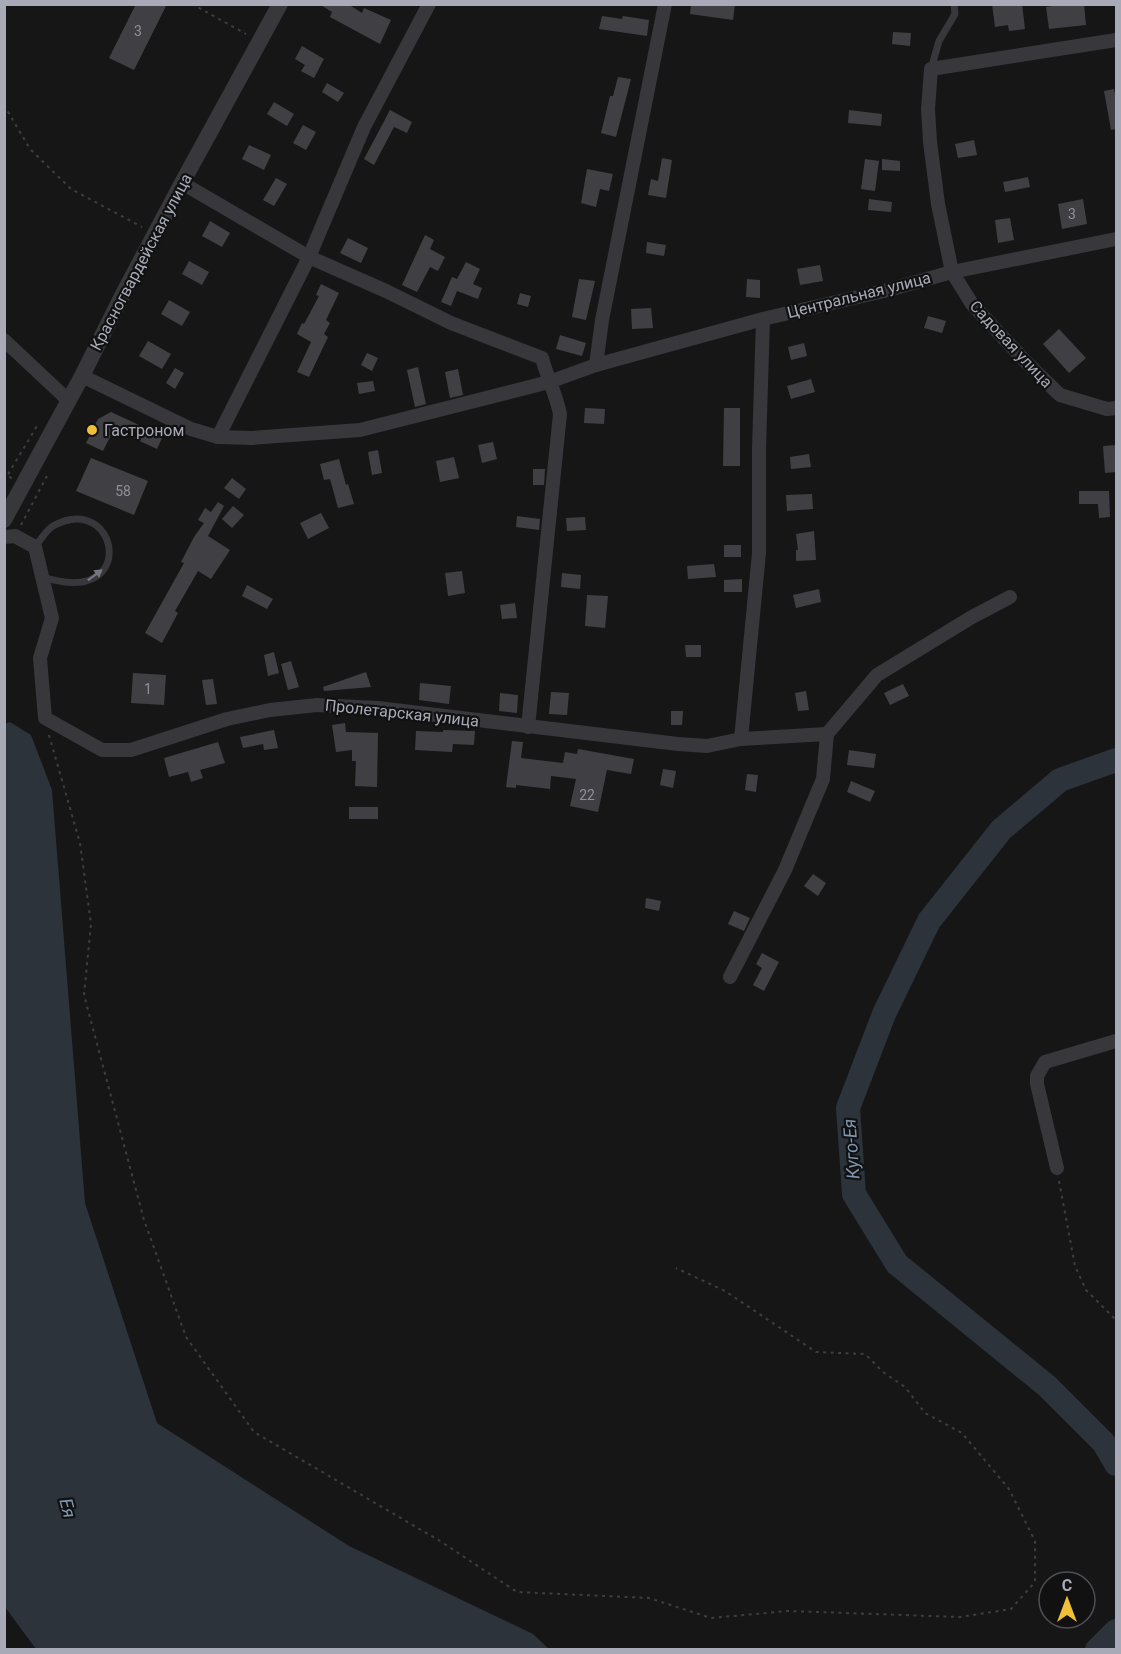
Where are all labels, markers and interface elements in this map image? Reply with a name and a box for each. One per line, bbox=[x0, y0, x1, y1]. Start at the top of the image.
house number: 3 bbox=[134, 23, 142, 39]
street label: Красногвардейская улица bbox=[86, 170, 196, 354]
house number: 3 bbox=[1068, 206, 1076, 222]
street label: Центральная улица bbox=[785, 268, 933, 322]
street label: Садовая улица bbox=[966, 296, 1056, 392]
place label: Гастроном bbox=[104, 421, 184, 440]
marker: Гастроном bbox=[85, 423, 99, 437]
house number: 58 bbox=[115, 483, 131, 499]
one-way arrow bbox=[87, 568, 103, 581]
house number: 1 bbox=[144, 681, 152, 697]
street label: Пролетарская улица bbox=[324, 695, 480, 731]
house number: 22 bbox=[579, 787, 595, 803]
water label: Куго-Ея bbox=[838, 1118, 864, 1180]
water label: Ея bbox=[55, 1496, 81, 1520]
north arrow bbox=[1037, 1570, 1097, 1630]
text: С bbox=[1062, 1576, 1072, 1595]

